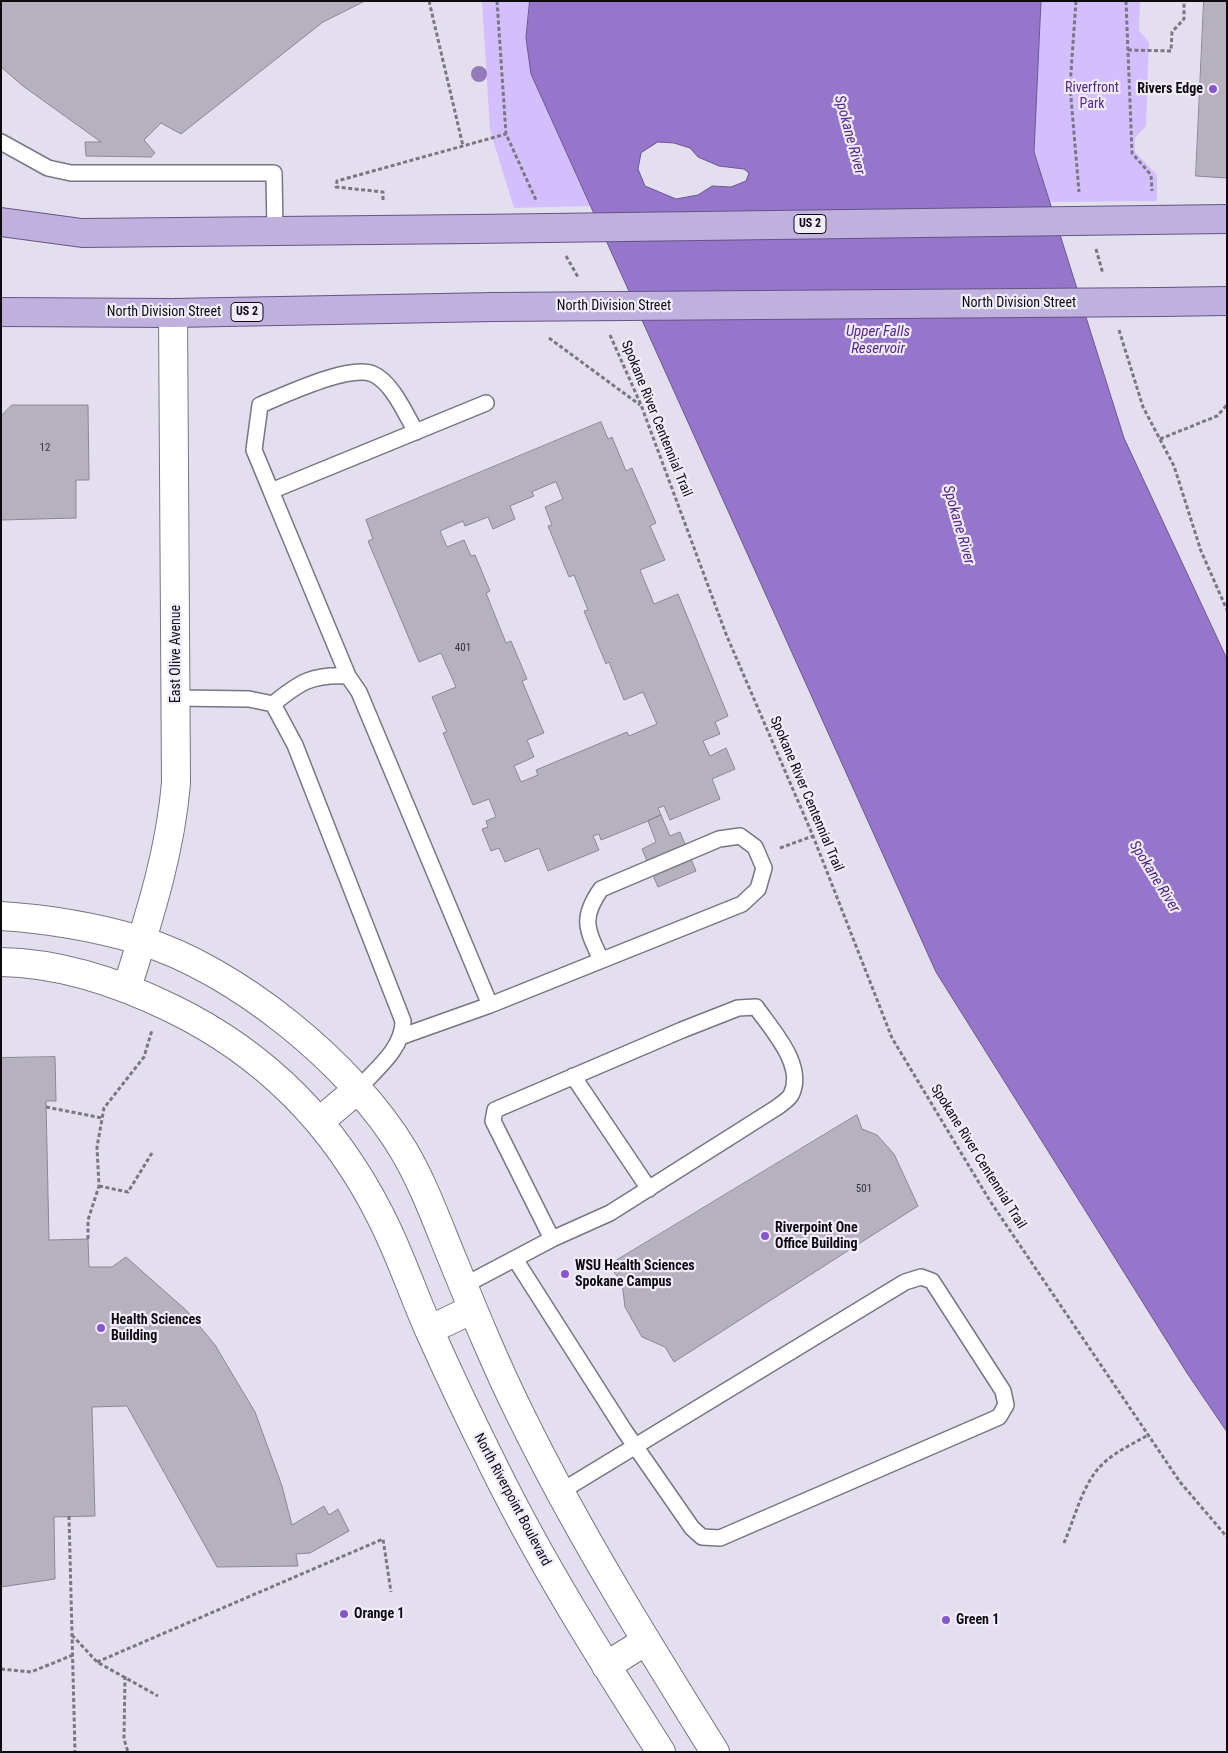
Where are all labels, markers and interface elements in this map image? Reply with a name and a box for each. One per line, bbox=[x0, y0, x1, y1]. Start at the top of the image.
park label: Riverfront Park bbox=[1065, 80, 1119, 112]
place label: Rivers Edge bbox=[1137, 81, 1203, 97]
marker: Rivers Edge bbox=[1207, 83, 1219, 95]
water label: Spokane River bbox=[830, 93, 868, 177]
road number: US 2 bbox=[794, 214, 826, 233]
street label: North Division Street bbox=[962, 295, 1076, 311]
street label: North Division Street bbox=[557, 298, 671, 314]
road number: US 2 bbox=[231, 302, 263, 322]
street label: North Division Street bbox=[107, 304, 221, 320]
water label: Upper Falls Reservoir bbox=[846, 323, 910, 358]
street label: Spokane River Centennial Trail bbox=[617, 338, 695, 500]
house number: 12 bbox=[40, 441, 50, 455]
water label: Spokane River bbox=[938, 483, 978, 567]
street label: East Olive Avenue bbox=[168, 605, 184, 703]
house number: 401 bbox=[455, 641, 471, 655]
street label: Spokane River Centennial Trail bbox=[766, 714, 846, 874]
water label: Spokane River bbox=[1125, 838, 1183, 916]
street label: Spokane River Centennial Trail bbox=[927, 1082, 1029, 1232]
house number: 501 bbox=[856, 1182, 872, 1196]
place label: Riverpoint One Office Building bbox=[775, 1220, 858, 1252]
marker: Riverpoint One Office Building bbox=[759, 1230, 771, 1242]
place label: WSU Health Sciences Spokane Campus bbox=[575, 1258, 695, 1290]
marker: WSU Health Sciences Spokane Campus bbox=[559, 1268, 571, 1280]
place label: Health Sciences Building bbox=[111, 1312, 201, 1344]
marker: Health Sciences Building bbox=[95, 1322, 107, 1334]
street label: North Riverpoint Boulevard bbox=[470, 1431, 554, 1569]
place label: Orange 1 bbox=[354, 1606, 404, 1622]
marker: Orange 1 bbox=[338, 1608, 350, 1620]
place label: Green 1 bbox=[956, 1612, 999, 1628]
marker: Green 1 bbox=[940, 1614, 952, 1626]

